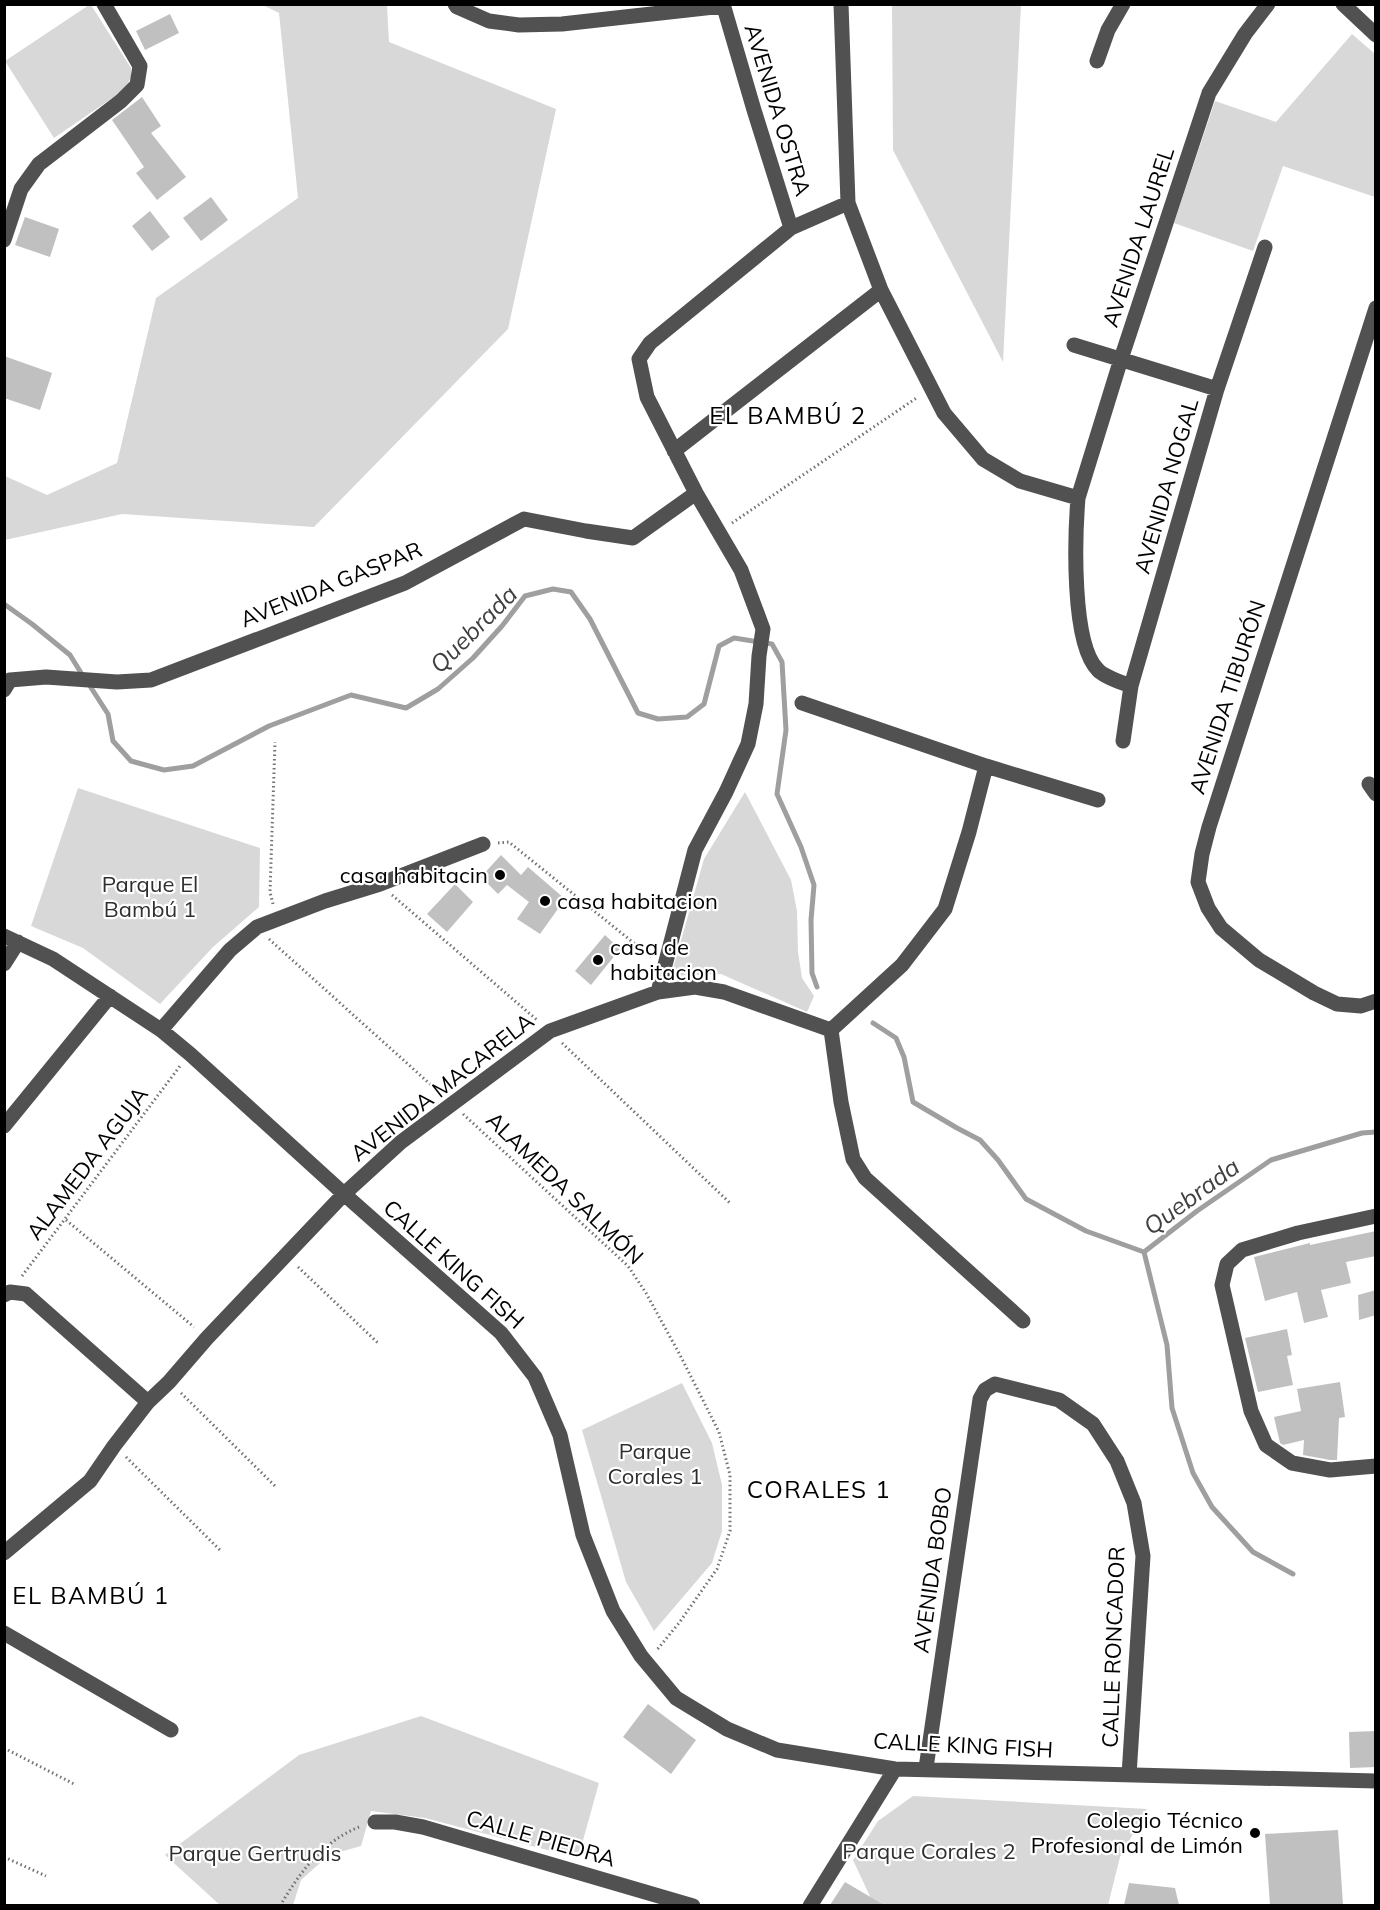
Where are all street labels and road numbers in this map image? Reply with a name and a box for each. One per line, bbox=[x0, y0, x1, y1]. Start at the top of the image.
street label: AVENIDA OSTRA bbox=[739, 21, 817, 199]
street label: AVENIDA LAUREL bbox=[1096, 144, 1180, 330]
street label: AVENIDA NOGAL bbox=[1128, 395, 1204, 577]
street label: AVENIDA GASPAR bbox=[236, 535, 426, 633]
street label: AVENIDA TIBURÓN bbox=[1182, 597, 1272, 797]
street label: AVENIDA MACARELA bbox=[345, 1007, 539, 1167]
street label: ALAMEDA AGUJA bbox=[20, 1081, 154, 1245]
street label: ALAMEDA SALMÓN bbox=[481, 1106, 649, 1270]
street label: CALLE KING FISH bbox=[378, 1193, 530, 1335]
street label: AVENIDA BOBO bbox=[906, 1485, 958, 1655]
street label: CALLE RONCADOR bbox=[1095, 1546, 1131, 1748]
street label: CALLE KING FISH bbox=[872, 1726, 1054, 1764]
street label: CALLE PIEDRA bbox=[463, 1803, 619, 1873]

